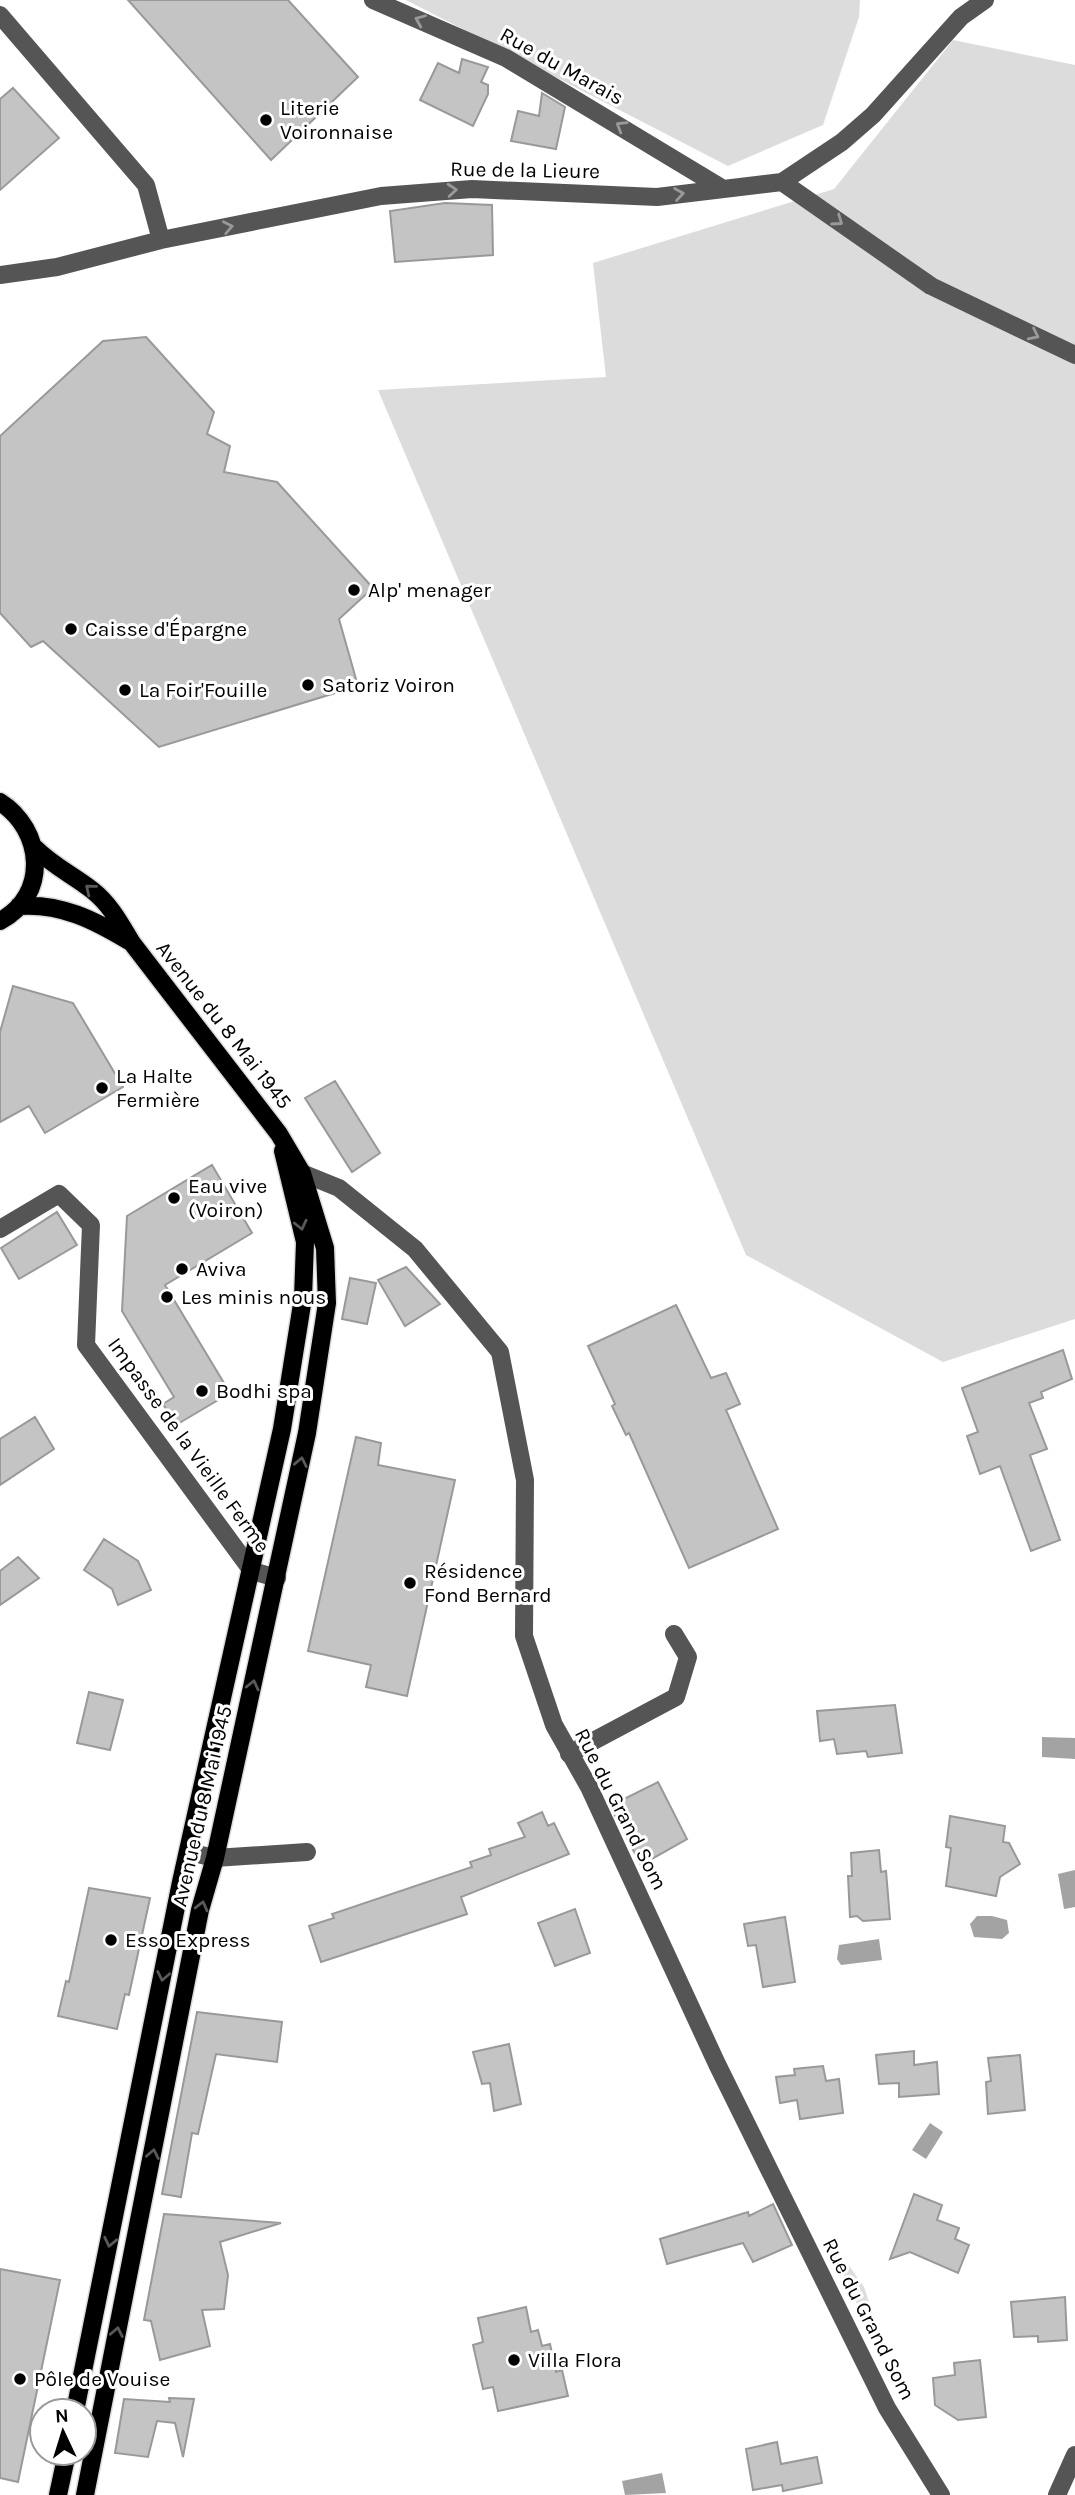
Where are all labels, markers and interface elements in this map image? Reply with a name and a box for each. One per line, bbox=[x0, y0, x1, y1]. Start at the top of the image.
one-way arrow bbox=[414, 14, 427, 28]
street label: Rue du Marais bbox=[496, 22, 628, 110]
place label: Literie Voironnaise bbox=[280, 96, 393, 144]
marker: Literie Voironnaise bbox=[258, 112, 274, 128]
one-way arrow bbox=[615, 121, 628, 134]
street label: Rue de la Lieure bbox=[450, 157, 600, 183]
one-way arrow bbox=[447, 183, 458, 198]
one-way arrow bbox=[673, 187, 685, 202]
one-way arrow bbox=[830, 213, 843, 225]
one-way arrow bbox=[222, 220, 234, 235]
one-way arrow bbox=[1027, 327, 1039, 341]
place label: Alp' menager bbox=[368, 578, 491, 602]
marker: Alp' menager bbox=[346, 582, 362, 598]
place label: Caisse d'Épargne bbox=[85, 617, 247, 641]
marker: Caisse d'Épargne bbox=[63, 621, 79, 637]
place label: Satoriz Voiron bbox=[322, 673, 455, 697]
marker: Satoriz Voiron bbox=[300, 677, 316, 693]
place label: La Foir'Fouille bbox=[139, 678, 267, 702]
marker: La Foir'Fouille bbox=[117, 682, 133, 698]
one-way arrow bbox=[86, 885, 98, 898]
street label: Avenue du 8 Mai 1945 bbox=[151, 937, 297, 1113]
place label: La Halte Fermière bbox=[116, 1064, 200, 1112]
marker: La Halte Fermière bbox=[94, 1080, 110, 1096]
place label: Eau vive (Voiron) bbox=[188, 1174, 267, 1222]
marker: Eau vive (Voiron) bbox=[166, 1190, 182, 1206]
one-way arrow bbox=[293, 1219, 307, 1231]
place label: Aviva bbox=[196, 1257, 247, 1281]
marker: Aviva bbox=[174, 1261, 190, 1277]
place label: Les minis nous bbox=[181, 1285, 326, 1309]
marker: Les minis nous bbox=[159, 1289, 175, 1305]
street label: Impasse de la Vieille Ferme bbox=[103, 1333, 275, 1557]
place label: Bodhi spa bbox=[216, 1379, 312, 1403]
marker: Bodhi spa bbox=[194, 1383, 210, 1399]
one-way arrow bbox=[293, 1456, 308, 1468]
place label: Résidence Fond Bernard bbox=[424, 1559, 552, 1607]
marker: Résidence Fond Bernard bbox=[402, 1575, 418, 1591]
one-way arrow bbox=[245, 1679, 259, 1691]
street label: Avenue du 8 Mai 1945 bbox=[167, 1703, 237, 1909]
street label: Rue du Grand Som bbox=[570, 1724, 672, 1894]
one-way arrow bbox=[194, 1900, 208, 1912]
place label: Esso Express bbox=[125, 1928, 251, 1952]
marker: Esso Express bbox=[103, 1932, 119, 1948]
one-way arrow bbox=[156, 1970, 171, 1982]
one-way arrow bbox=[144, 2148, 159, 2160]
street label: Rue du Grand Som bbox=[818, 2234, 920, 2404]
one-way arrow bbox=[103, 2236, 118, 2248]
one-way arrow bbox=[108, 2326, 123, 2338]
place label: Villa Flora bbox=[528, 2348, 622, 2372]
marker: Villa Flora bbox=[506, 2352, 522, 2368]
place label: Pôle de Vouise bbox=[34, 2367, 170, 2391]
marker: Pôle de Vouise bbox=[12, 2371, 28, 2387]
north arrow bbox=[28, 2397, 98, 2467]
text: N bbox=[54, 2405, 69, 2427]

